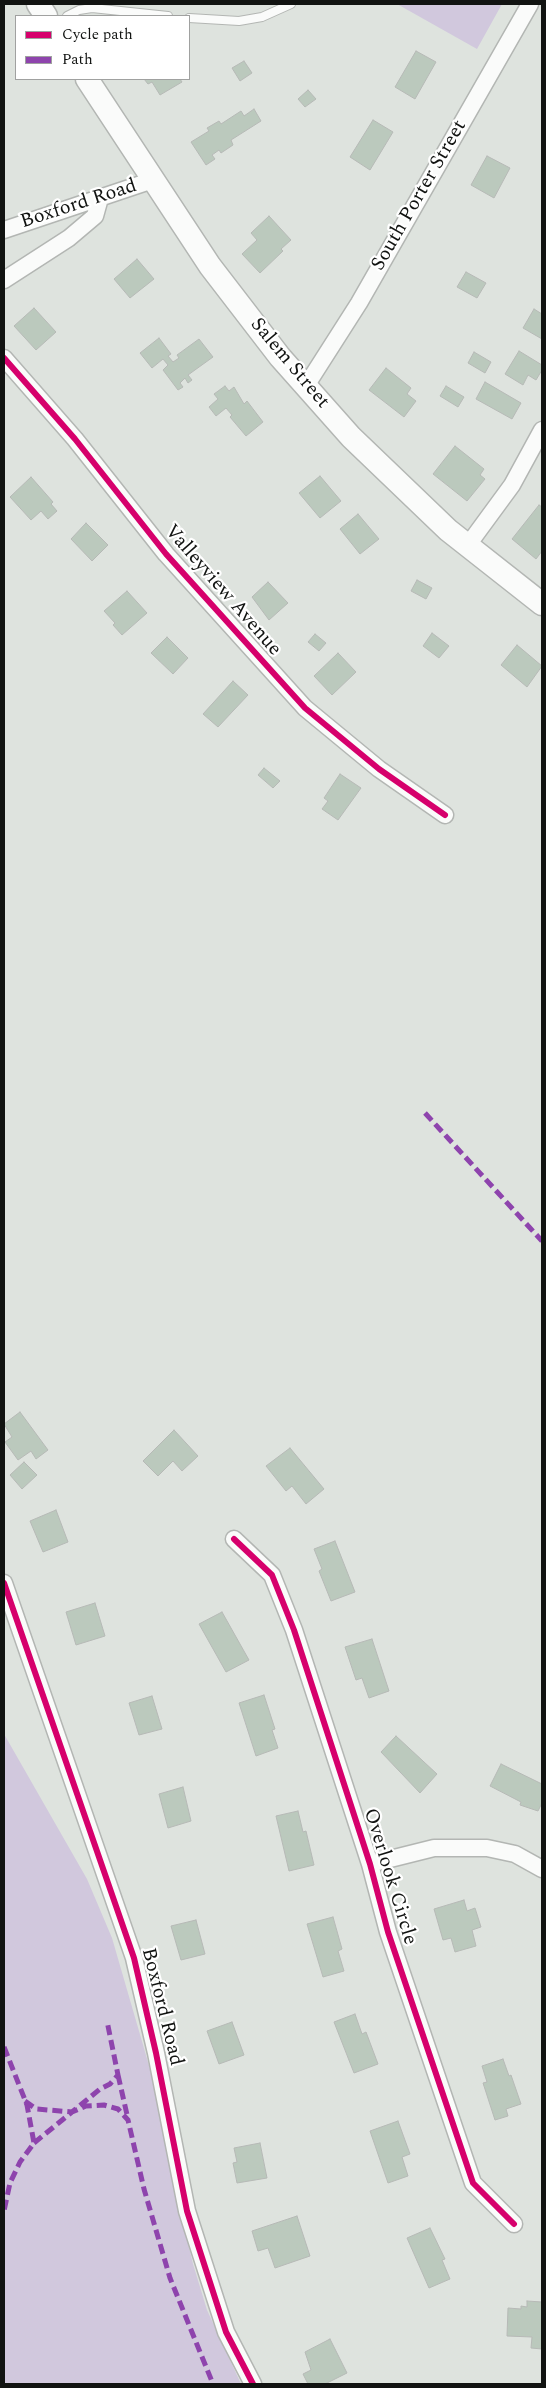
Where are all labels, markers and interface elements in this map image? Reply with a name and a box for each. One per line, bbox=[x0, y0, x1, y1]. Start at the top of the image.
legend bbox=[15, 15, 190, 80]
text: Cycle path bbox=[62, 23, 133, 46]
text: Path bbox=[62, 48, 93, 71]
street label: South Porter Street bbox=[367, 116, 473, 276]
street label: Boxford Road bbox=[18, 175, 140, 235]
street label: Salem Street bbox=[244, 314, 334, 414]
street label: Valleyview Avenue bbox=[158, 520, 286, 662]
street label: Overlook Circle bbox=[357, 1806, 421, 1948]
street label: Boxford Road bbox=[135, 1946, 187, 2068]

